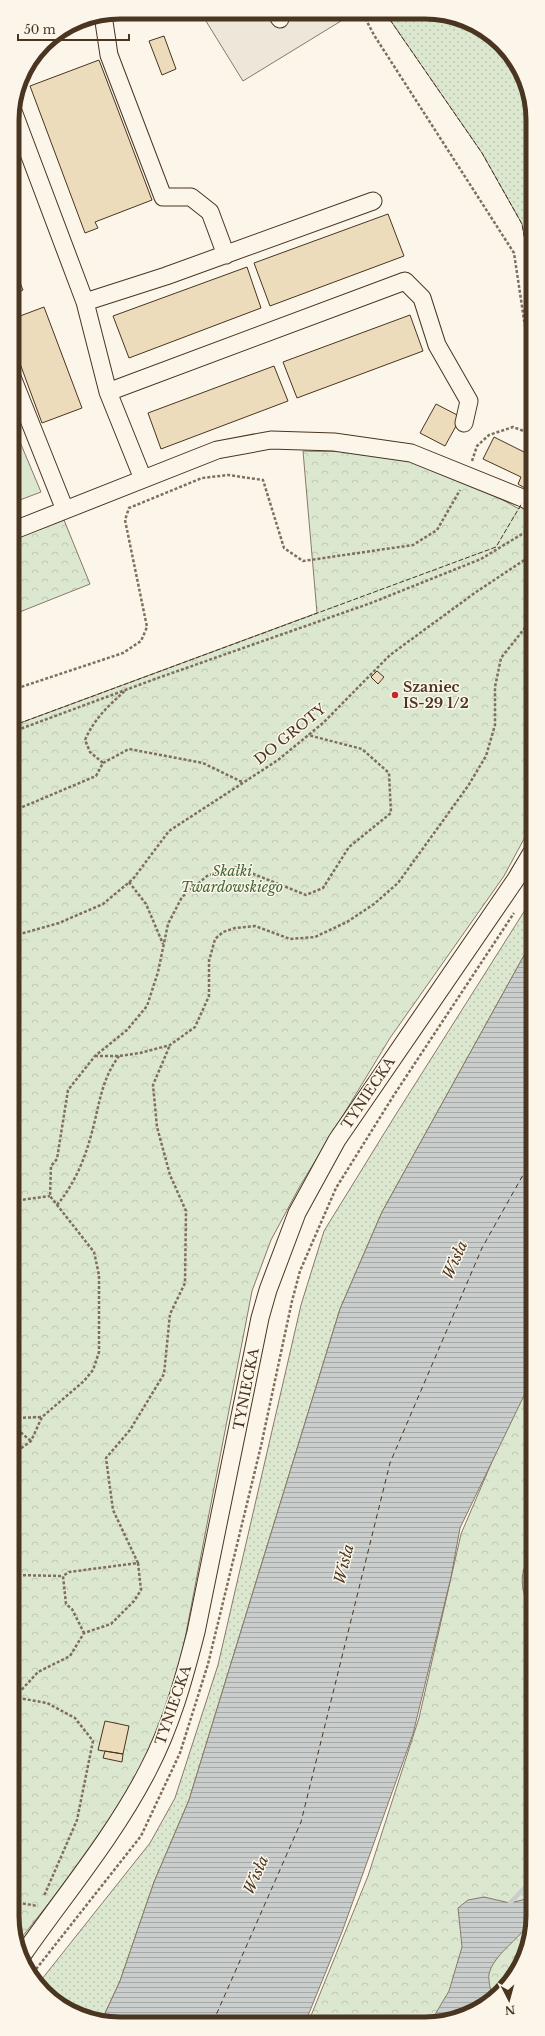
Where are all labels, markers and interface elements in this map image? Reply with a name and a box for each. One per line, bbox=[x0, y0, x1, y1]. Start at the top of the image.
scale bar bbox=[18, 16, 129, 42]
text: 50 m bbox=[24, 22, 56, 37]
place label: Szaniec IS-29 1/2 bbox=[403, 678, 469, 712]
marker: Szaniec IS-29 1/2 bbox=[390, 690, 400, 700]
street label: DO GROTY bbox=[250, 699, 330, 768]
park label: Skałki Twardowskiego bbox=[181, 862, 283, 896]
street label: TYNIECKA bbox=[337, 1053, 399, 1132]
water label: Wisła bbox=[438, 1238, 471, 1282]
street label: TYNIECKA bbox=[229, 1346, 263, 1431]
water label: Wisła bbox=[329, 1542, 358, 1586]
street label: TYNIECKA bbox=[151, 1663, 195, 1747]
water label: Wisła bbox=[239, 1853, 272, 1897]
north arrow bbox=[489, 1980, 529, 2020]
text: N bbox=[504, 2002, 516, 2018]

